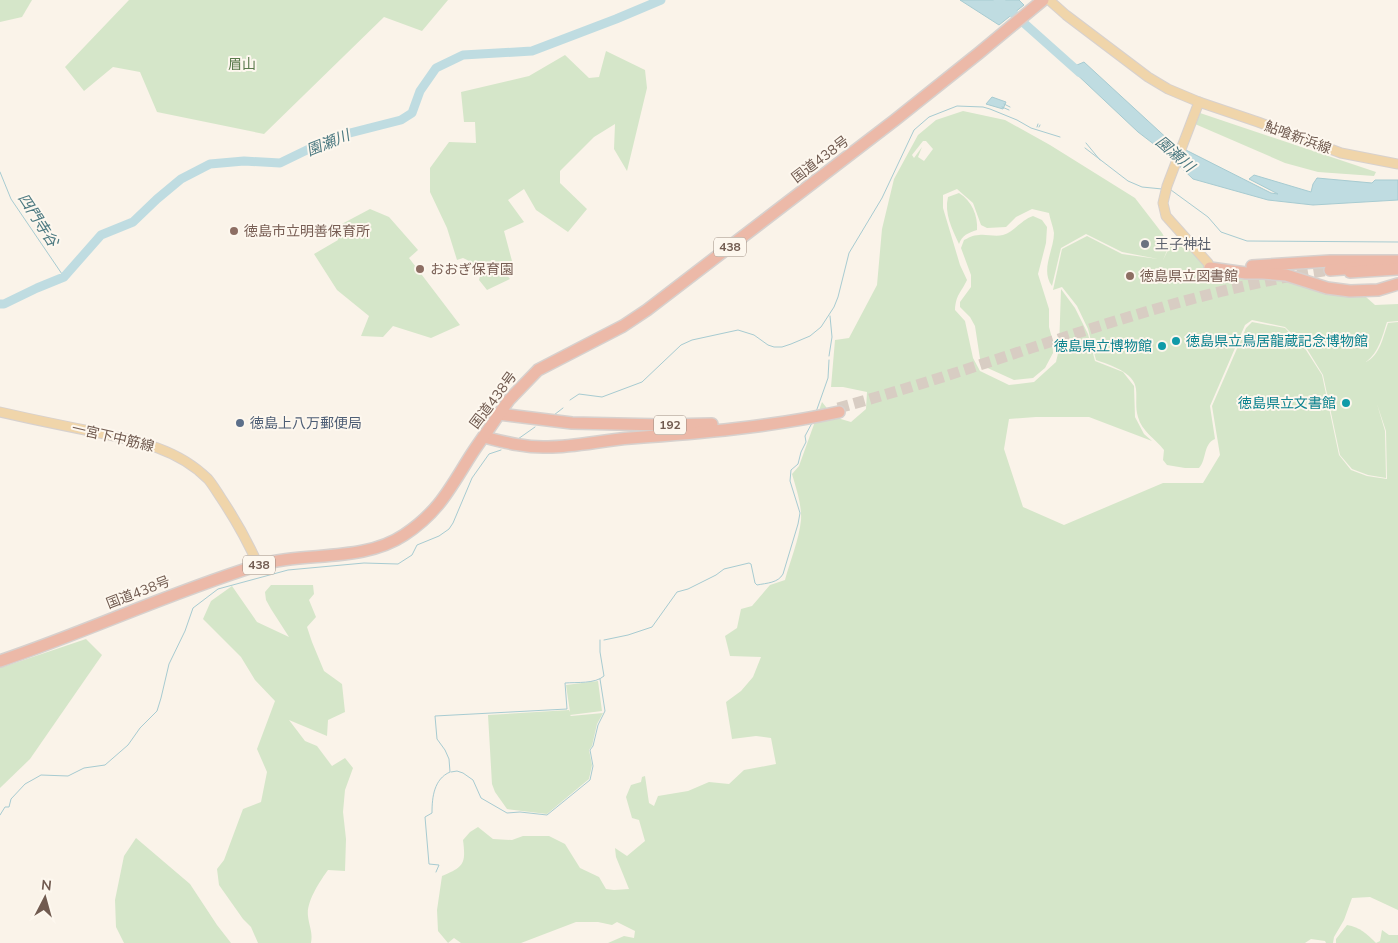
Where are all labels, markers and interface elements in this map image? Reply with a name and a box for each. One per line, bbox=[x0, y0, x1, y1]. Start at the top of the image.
park label: 眉山 bbox=[228, 55, 256, 74]
street label: 鮎喰新浜線 bbox=[1262, 117, 1334, 158]
water label: 園瀬川 bbox=[303, 125, 354, 161]
street label: 国道438号 bbox=[788, 132, 853, 187]
water label: 園瀬川 bbox=[1151, 132, 1200, 178]
water label: 四門寺谷 bbox=[13, 189, 64, 252]
place label: 徳島市立明善保育所 bbox=[244, 222, 370, 241]
marker: 徳島市立明善保育所 bbox=[228, 225, 240, 237]
place label: 王子神社 bbox=[1155, 235, 1211, 254]
road number: 438 bbox=[714, 238, 746, 256]
marker: 王子神社 bbox=[1139, 238, 1151, 250]
place label: おおぎ保育園 bbox=[430, 260, 514, 279]
marker: おおぎ保育園 bbox=[414, 263, 426, 275]
place label: 徳島県立図書館 bbox=[1140, 267, 1238, 286]
marker: 徳島県立図書館 bbox=[1124, 270, 1136, 282]
place label: 徳島県立鳥居龍蔵記念博物館 bbox=[1186, 332, 1368, 351]
marker: 徳島県立鳥居龍蔵記念博物館 bbox=[1170, 335, 1182, 347]
place label: 徳島県立博物館 bbox=[1054, 337, 1152, 356]
marker: 徳島県立博物館 bbox=[1156, 340, 1168, 352]
street label: 国道438号 bbox=[466, 368, 521, 433]
place label: 徳島県立文書館 bbox=[1238, 394, 1336, 413]
marker: 徳島県立文書館 bbox=[1340, 397, 1352, 409]
place label: 徳島上八万郵便局 bbox=[250, 414, 362, 433]
road number: 192 bbox=[654, 416, 686, 434]
marker: 徳島上八万郵便局 bbox=[234, 417, 246, 429]
street label: 一宮下中筋線 bbox=[70, 419, 156, 456]
road number: 438 bbox=[243, 556, 275, 574]
street label: 国道438号 bbox=[103, 572, 173, 613]
north arrow bbox=[20, 873, 70, 923]
text: N bbox=[40, 876, 53, 896]

